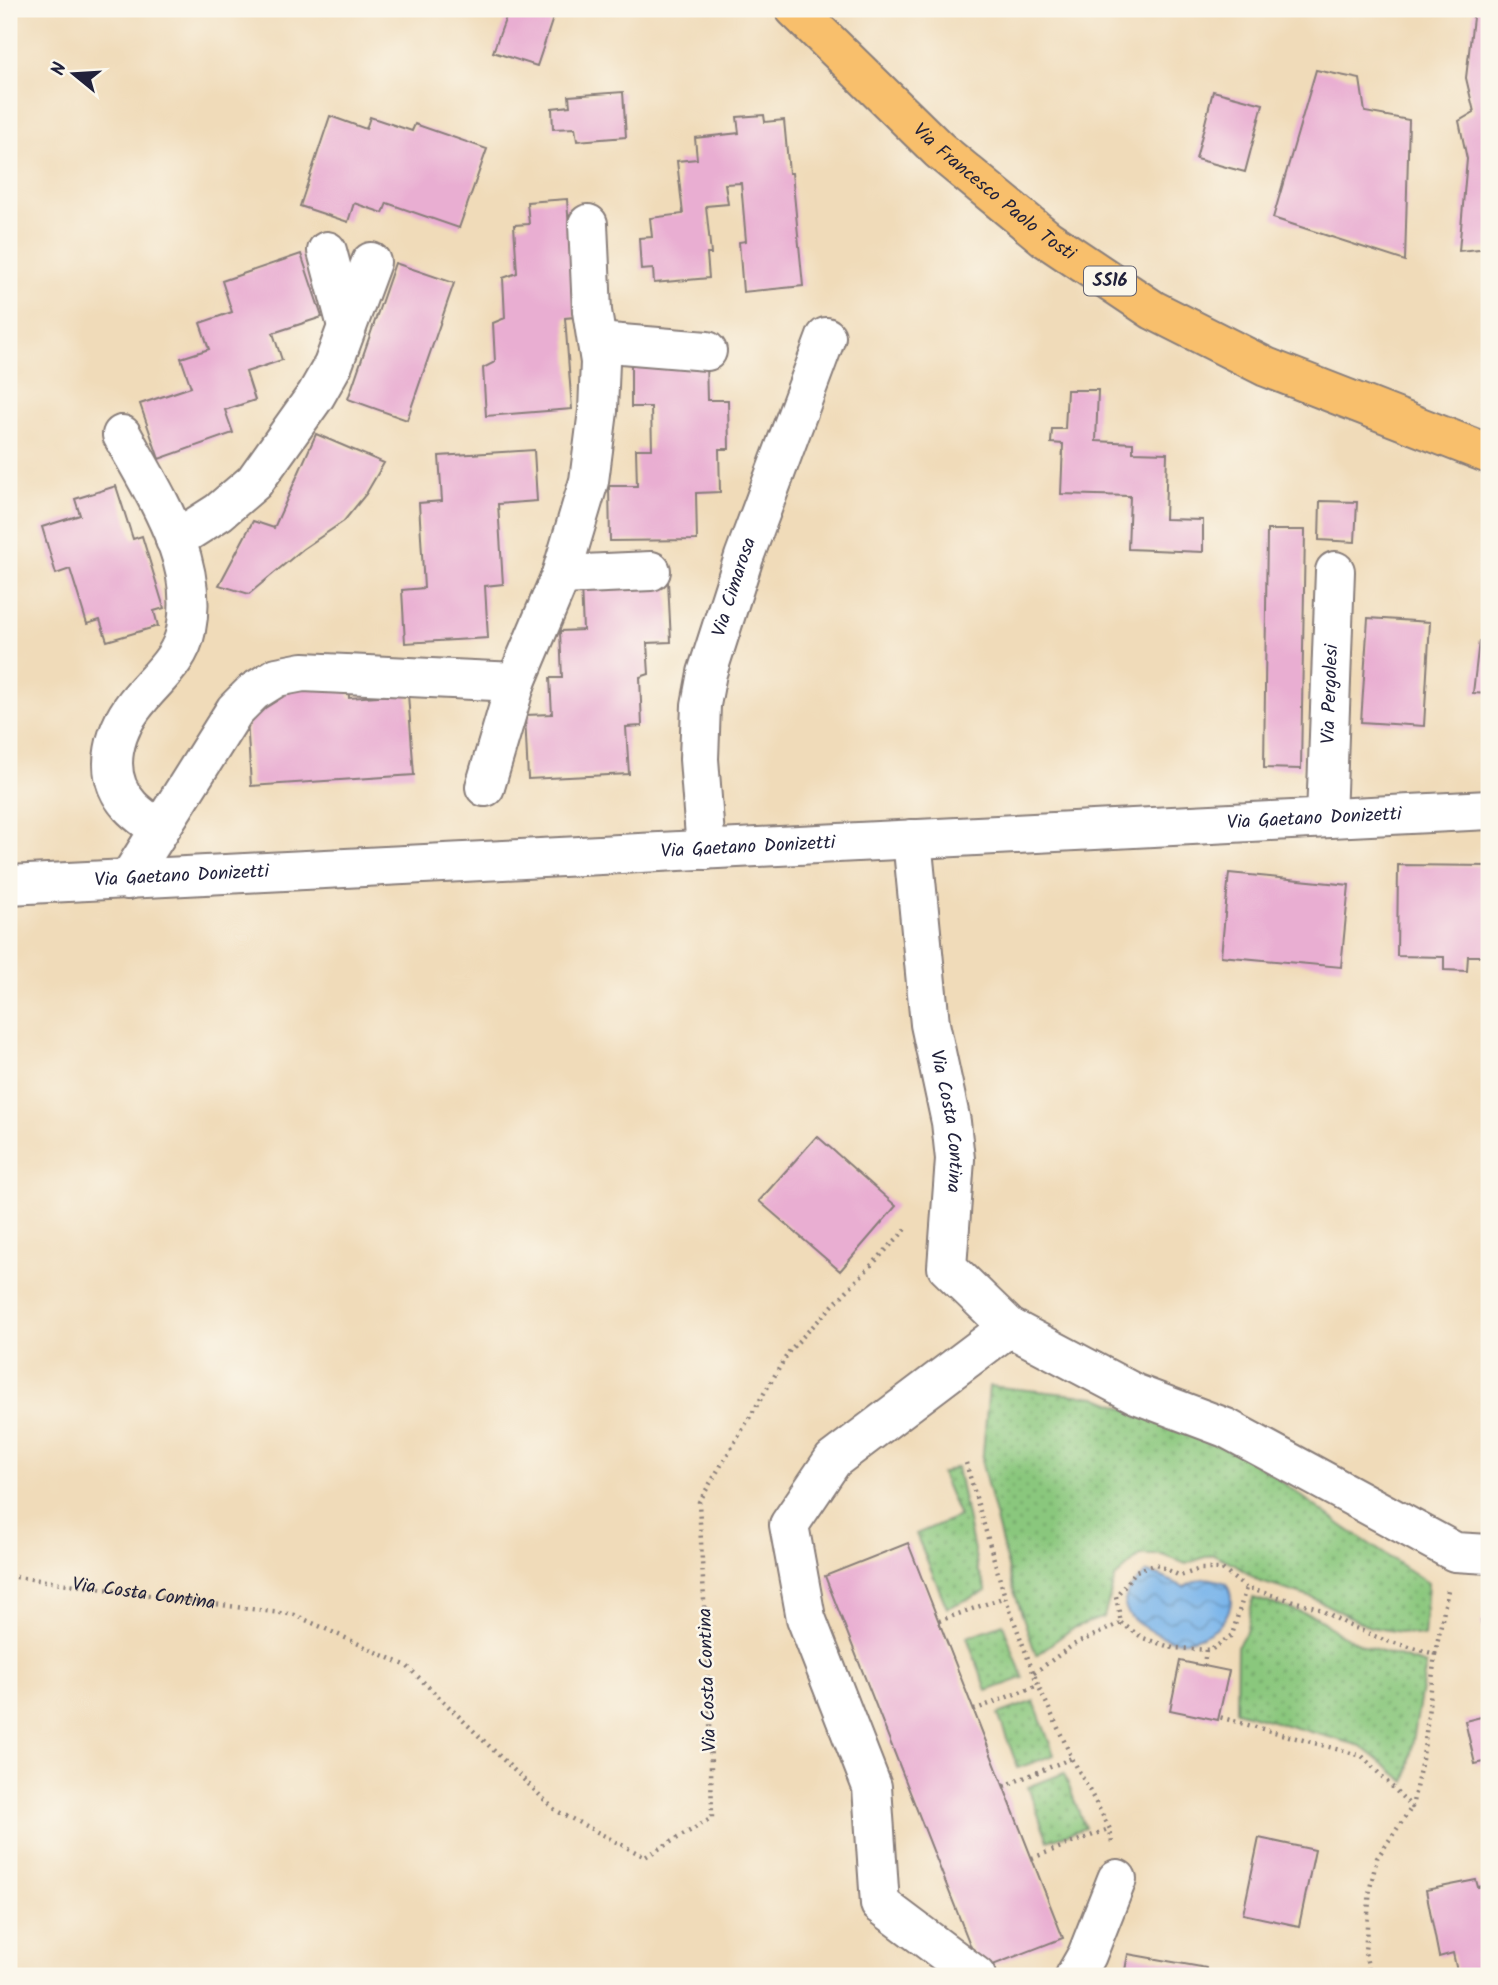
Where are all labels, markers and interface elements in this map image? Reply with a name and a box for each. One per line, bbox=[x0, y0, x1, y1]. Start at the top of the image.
north arrow bbox=[38, 38, 108, 108]
text: N bbox=[44, 59, 76, 80]
street label: Via Francesco Paolo Tosti bbox=[905, 117, 1083, 270]
road number: SS16 bbox=[1084, 267, 1136, 296]
street label: Via Cimarosa bbox=[704, 533, 765, 641]
street label: Via Pergolesi bbox=[1314, 642, 1347, 745]
street label: Via Gaetano Donizetti bbox=[1226, 799, 1404, 838]
street label: Via Gaetano Donizetti bbox=[660, 828, 838, 867]
street label: Via Gaetano Donizetti bbox=[94, 857, 271, 896]
street label: Via Costa Contina bbox=[921, 1047, 970, 1194]
street label: Via Costa Contina bbox=[70, 1570, 217, 1619]
street label: Via Costa Contina bbox=[690, 1607, 726, 1753]

